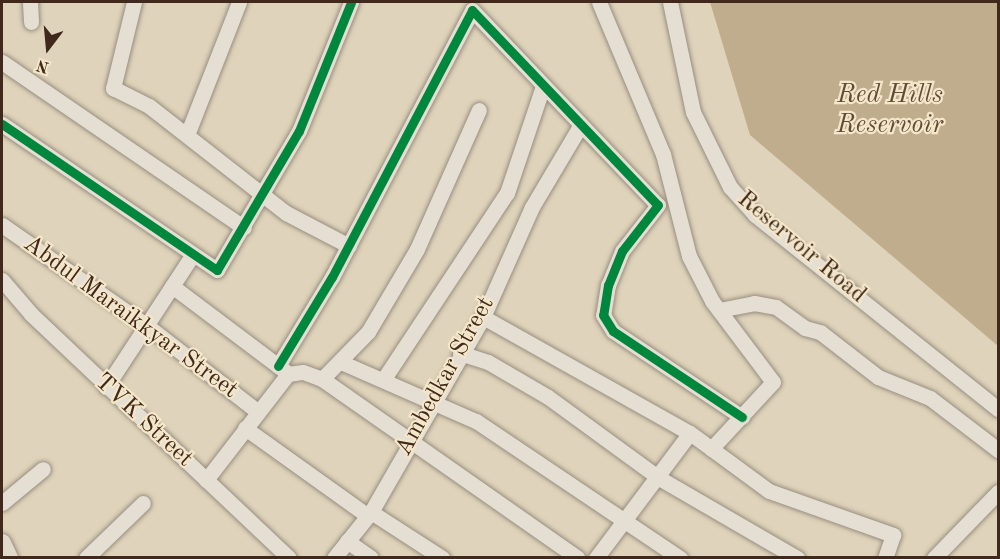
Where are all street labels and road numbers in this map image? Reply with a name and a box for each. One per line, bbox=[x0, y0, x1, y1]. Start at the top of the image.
street label: Reservoir Road bbox=[731, 186, 871, 310]
street label: Abdul Maraikkyar Street bbox=[17, 230, 243, 406]
street label: Ambedkar Street bbox=[390, 292, 502, 462]
street label: TVK Street bbox=[88, 368, 198, 474]

